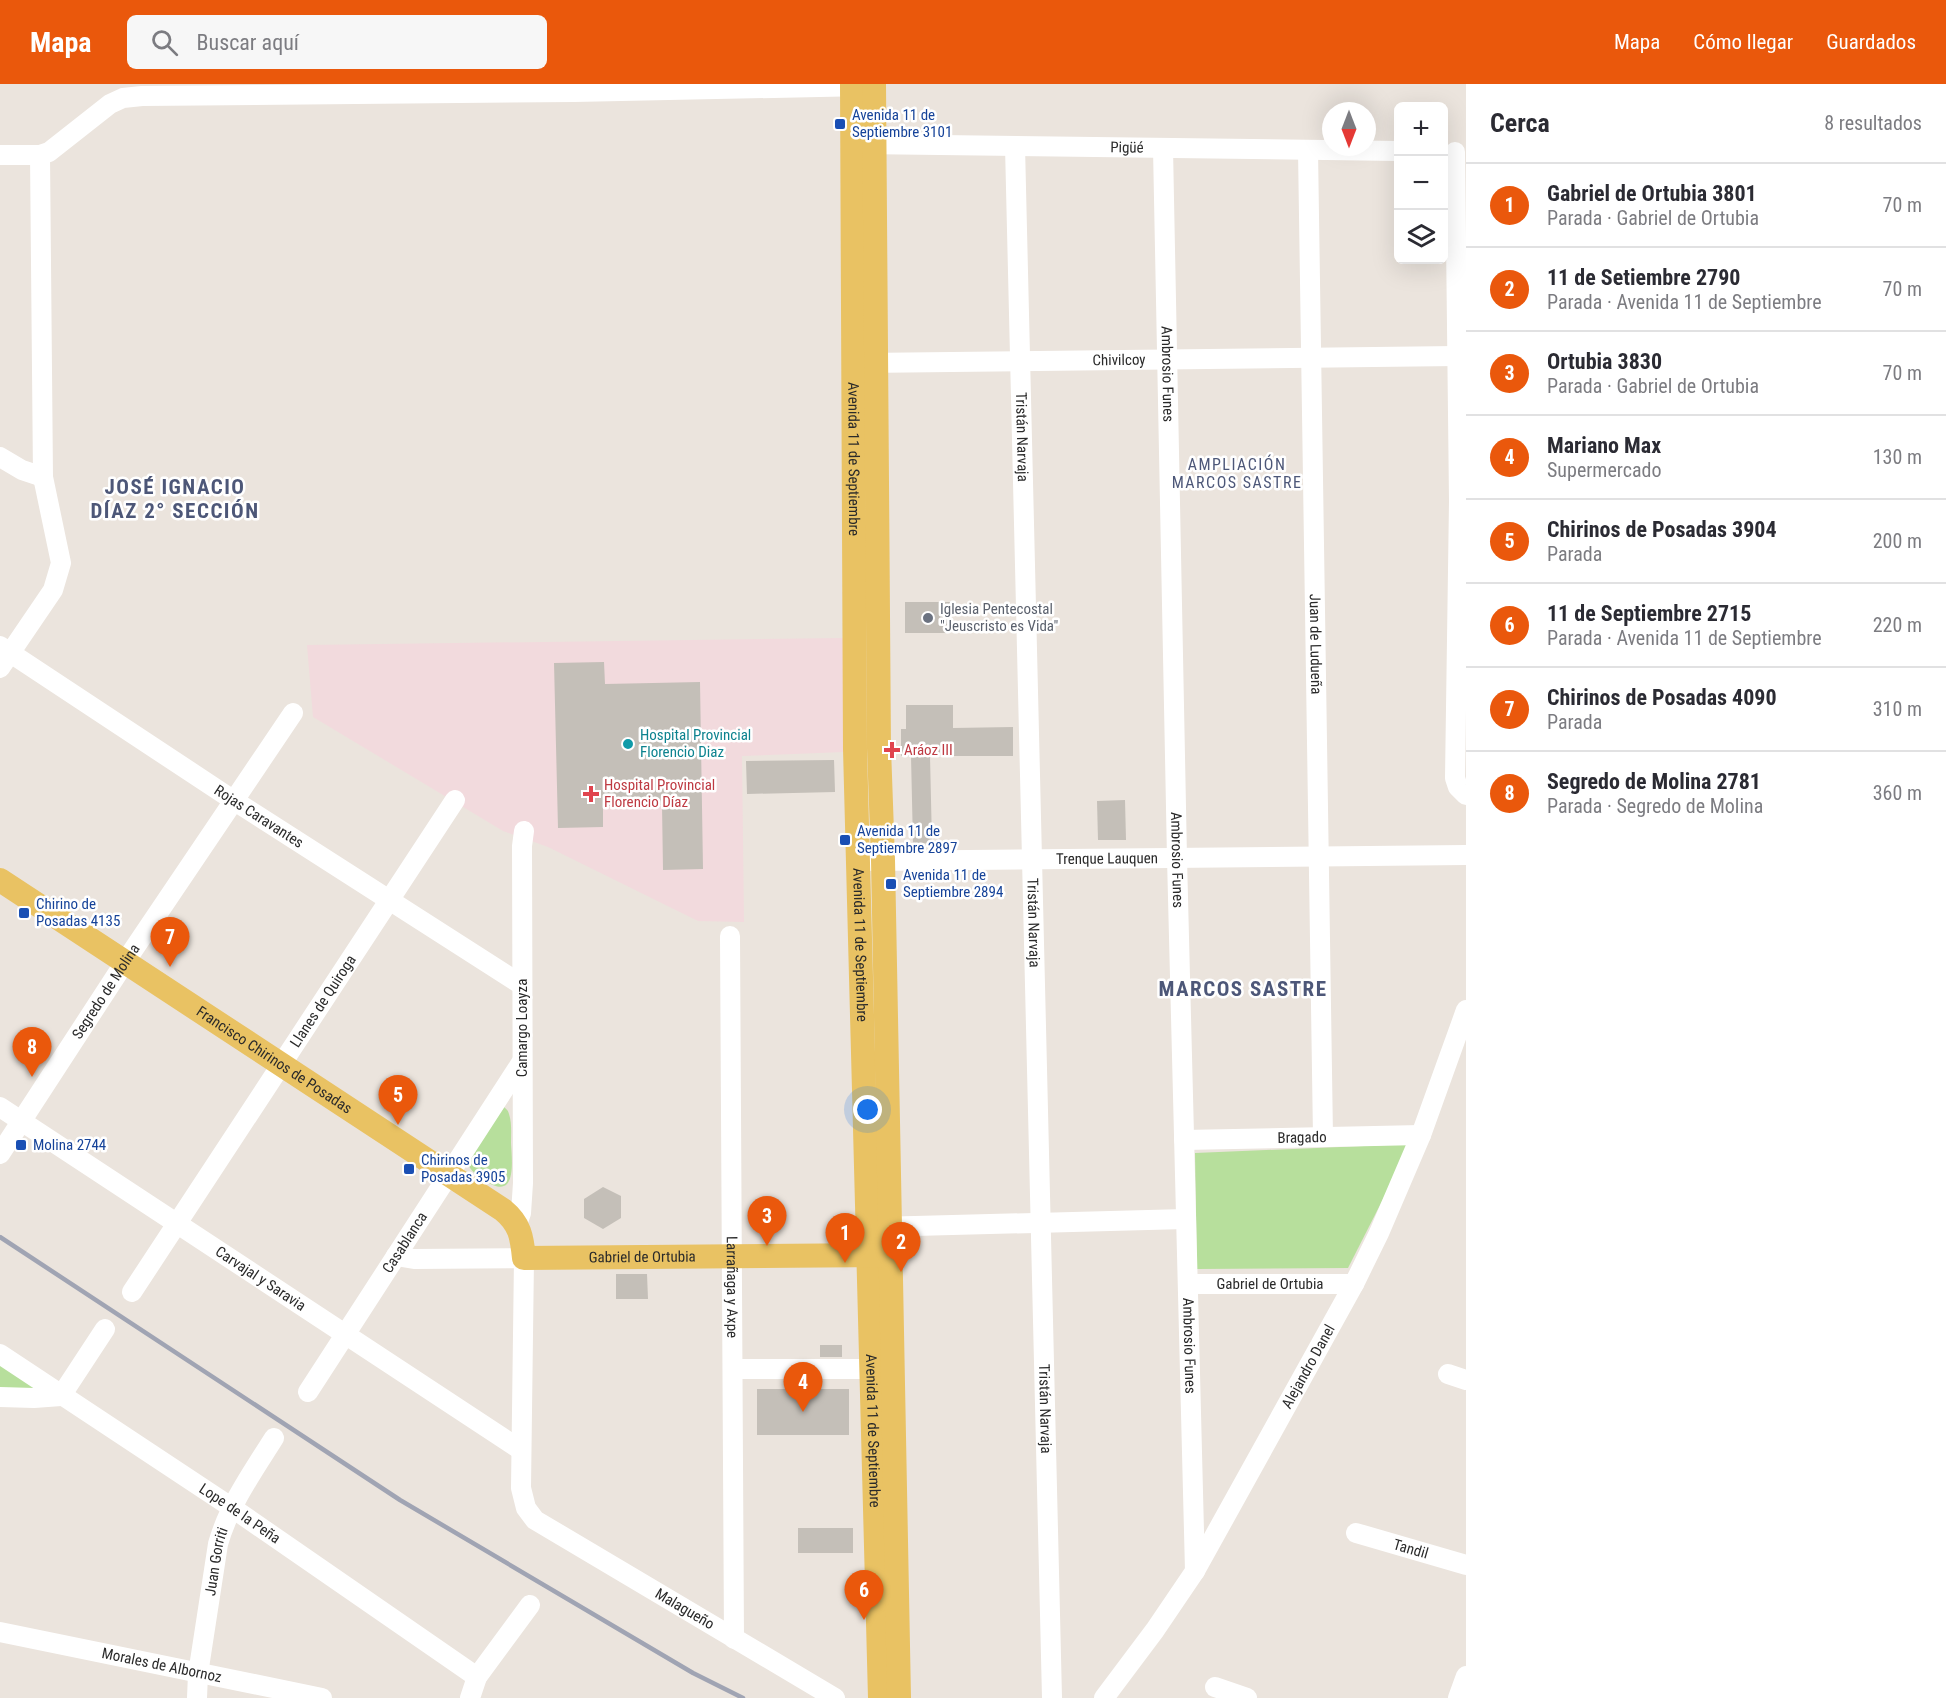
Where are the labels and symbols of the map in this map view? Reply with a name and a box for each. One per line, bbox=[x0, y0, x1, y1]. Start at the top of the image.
north arrow bbox=[1322, 102, 1376, 156]
place label: Avenida 11 de Septiembre 3101 bbox=[852, 106, 952, 141]
marker: Avenida 11 de Septiembre 3101 bbox=[833, 117, 847, 131]
street label: Pigüé bbox=[1110, 138, 1144, 157]
street label: Ambrosio Funes bbox=[1158, 326, 1177, 422]
street label: Chivilcoy bbox=[1092, 351, 1146, 369]
street label: Avenida 11 de Septiembre bbox=[844, 382, 863, 536]
street label: Tristán Narvaja bbox=[1012, 392, 1032, 482]
district label: AMPLIACIÓN MARCOS SASTRE bbox=[1172, 454, 1302, 492]
district label: JOSÉ IGNACIO DÍAZ 2° SECCIÓN bbox=[90, 475, 260, 523]
street label: Juan de Ludueña bbox=[1306, 593, 1325, 694]
place label: Iglesia Pentecostal "Jeuscristo es Vida" bbox=[940, 600, 1059, 635]
marker: Iglesia Pentecostal "Jeuscristo es Vida" bbox=[921, 611, 935, 625]
place label: Hospital Provincial Florencio Diaz bbox=[640, 726, 751, 761]
marker: Hospital Provincial Florencio Diaz bbox=[621, 737, 635, 751]
place label: Aráoz III bbox=[904, 741, 953, 759]
marker: Aráoz III bbox=[885, 743, 899, 757]
place label: Hospital Provincial Florencio Díaz bbox=[604, 776, 715, 811]
street label: Rojas Caravantes bbox=[211, 781, 307, 852]
marker: Hospital Provincial Florencio Díaz bbox=[582, 785, 600, 803]
street label: Ambrosio Funes bbox=[1167, 812, 1187, 908]
place label: Avenida 11 de Septiembre 2897 bbox=[857, 822, 957, 857]
marker: Avenida 11 de Septiembre 2897 bbox=[838, 833, 852, 847]
street label: Trenque Lauquen bbox=[1056, 849, 1158, 868]
place label: Avenida 11 de Septiembre 2894 bbox=[903, 866, 1003, 901]
street label: Avenida 11 de Septiembre bbox=[849, 868, 871, 1022]
marker: Avenida 11 de Septiembre 2894 bbox=[884, 877, 898, 891]
street label: Tristán Narvaja bbox=[1023, 878, 1044, 968]
place label: Chirino de Posadas 4135 bbox=[36, 895, 120, 930]
marker: Chirino de Posadas 4135 bbox=[17, 906, 31, 920]
pin: 7 bbox=[150, 918, 190, 967]
street label: Segredo de Molina bbox=[68, 940, 144, 1043]
street label: Llanes de Quiroga bbox=[286, 952, 360, 1051]
district label: MARCOS SASTRE bbox=[1158, 977, 1328, 1001]
street label: Camargo Loayza bbox=[513, 979, 531, 1077]
street label: Francisco Chirinos de Posadas bbox=[193, 1002, 356, 1118]
pin: 8 bbox=[12, 1028, 51, 1077]
pin: 5 bbox=[378, 1076, 418, 1125]
your location bbox=[853, 1095, 882, 1124]
street label: Bragado bbox=[1277, 1128, 1327, 1147]
place label: Molina 2744 bbox=[33, 1136, 106, 1154]
marker: Molina 2744 bbox=[14, 1138, 28, 1152]
place label: Chirinos de Posadas 3905 bbox=[421, 1151, 505, 1186]
marker: Chirinos de Posadas 3905 bbox=[402, 1162, 416, 1176]
pin: 3 bbox=[748, 1196, 786, 1246]
street label: Casablanca bbox=[378, 1209, 431, 1277]
pin: 1 bbox=[826, 1214, 864, 1263]
pin: 2 bbox=[882, 1222, 920, 1272]
street label: Larrañaga y Axpe bbox=[723, 1236, 741, 1338]
street label: Carvajal y Saravia bbox=[212, 1242, 309, 1315]
street label: Gabriel de Ortubia bbox=[589, 1248, 696, 1266]
street label: Gabriel de Ortubia bbox=[1216, 1275, 1324, 1293]
street label: Ambrosio Funes bbox=[1179, 1297, 1200, 1394]
street label: Alejandro Danel bbox=[1278, 1321, 1339, 1412]
street label: Avenida 11 de Septiembre bbox=[862, 1354, 884, 1508]
pin: 4 bbox=[784, 1362, 822, 1412]
street label: Tristán Narvaja bbox=[1035, 1364, 1055, 1454]
street label: Lope de la Peña bbox=[196, 1479, 284, 1547]
street label: Juan Gorriti bbox=[201, 1525, 232, 1597]
street label: Tandil bbox=[1391, 1535, 1430, 1563]
pin: 6 bbox=[844, 1570, 884, 1620]
street label: Malagueño bbox=[652, 1584, 718, 1633]
street label: Morales de Albornoz bbox=[100, 1644, 223, 1686]

